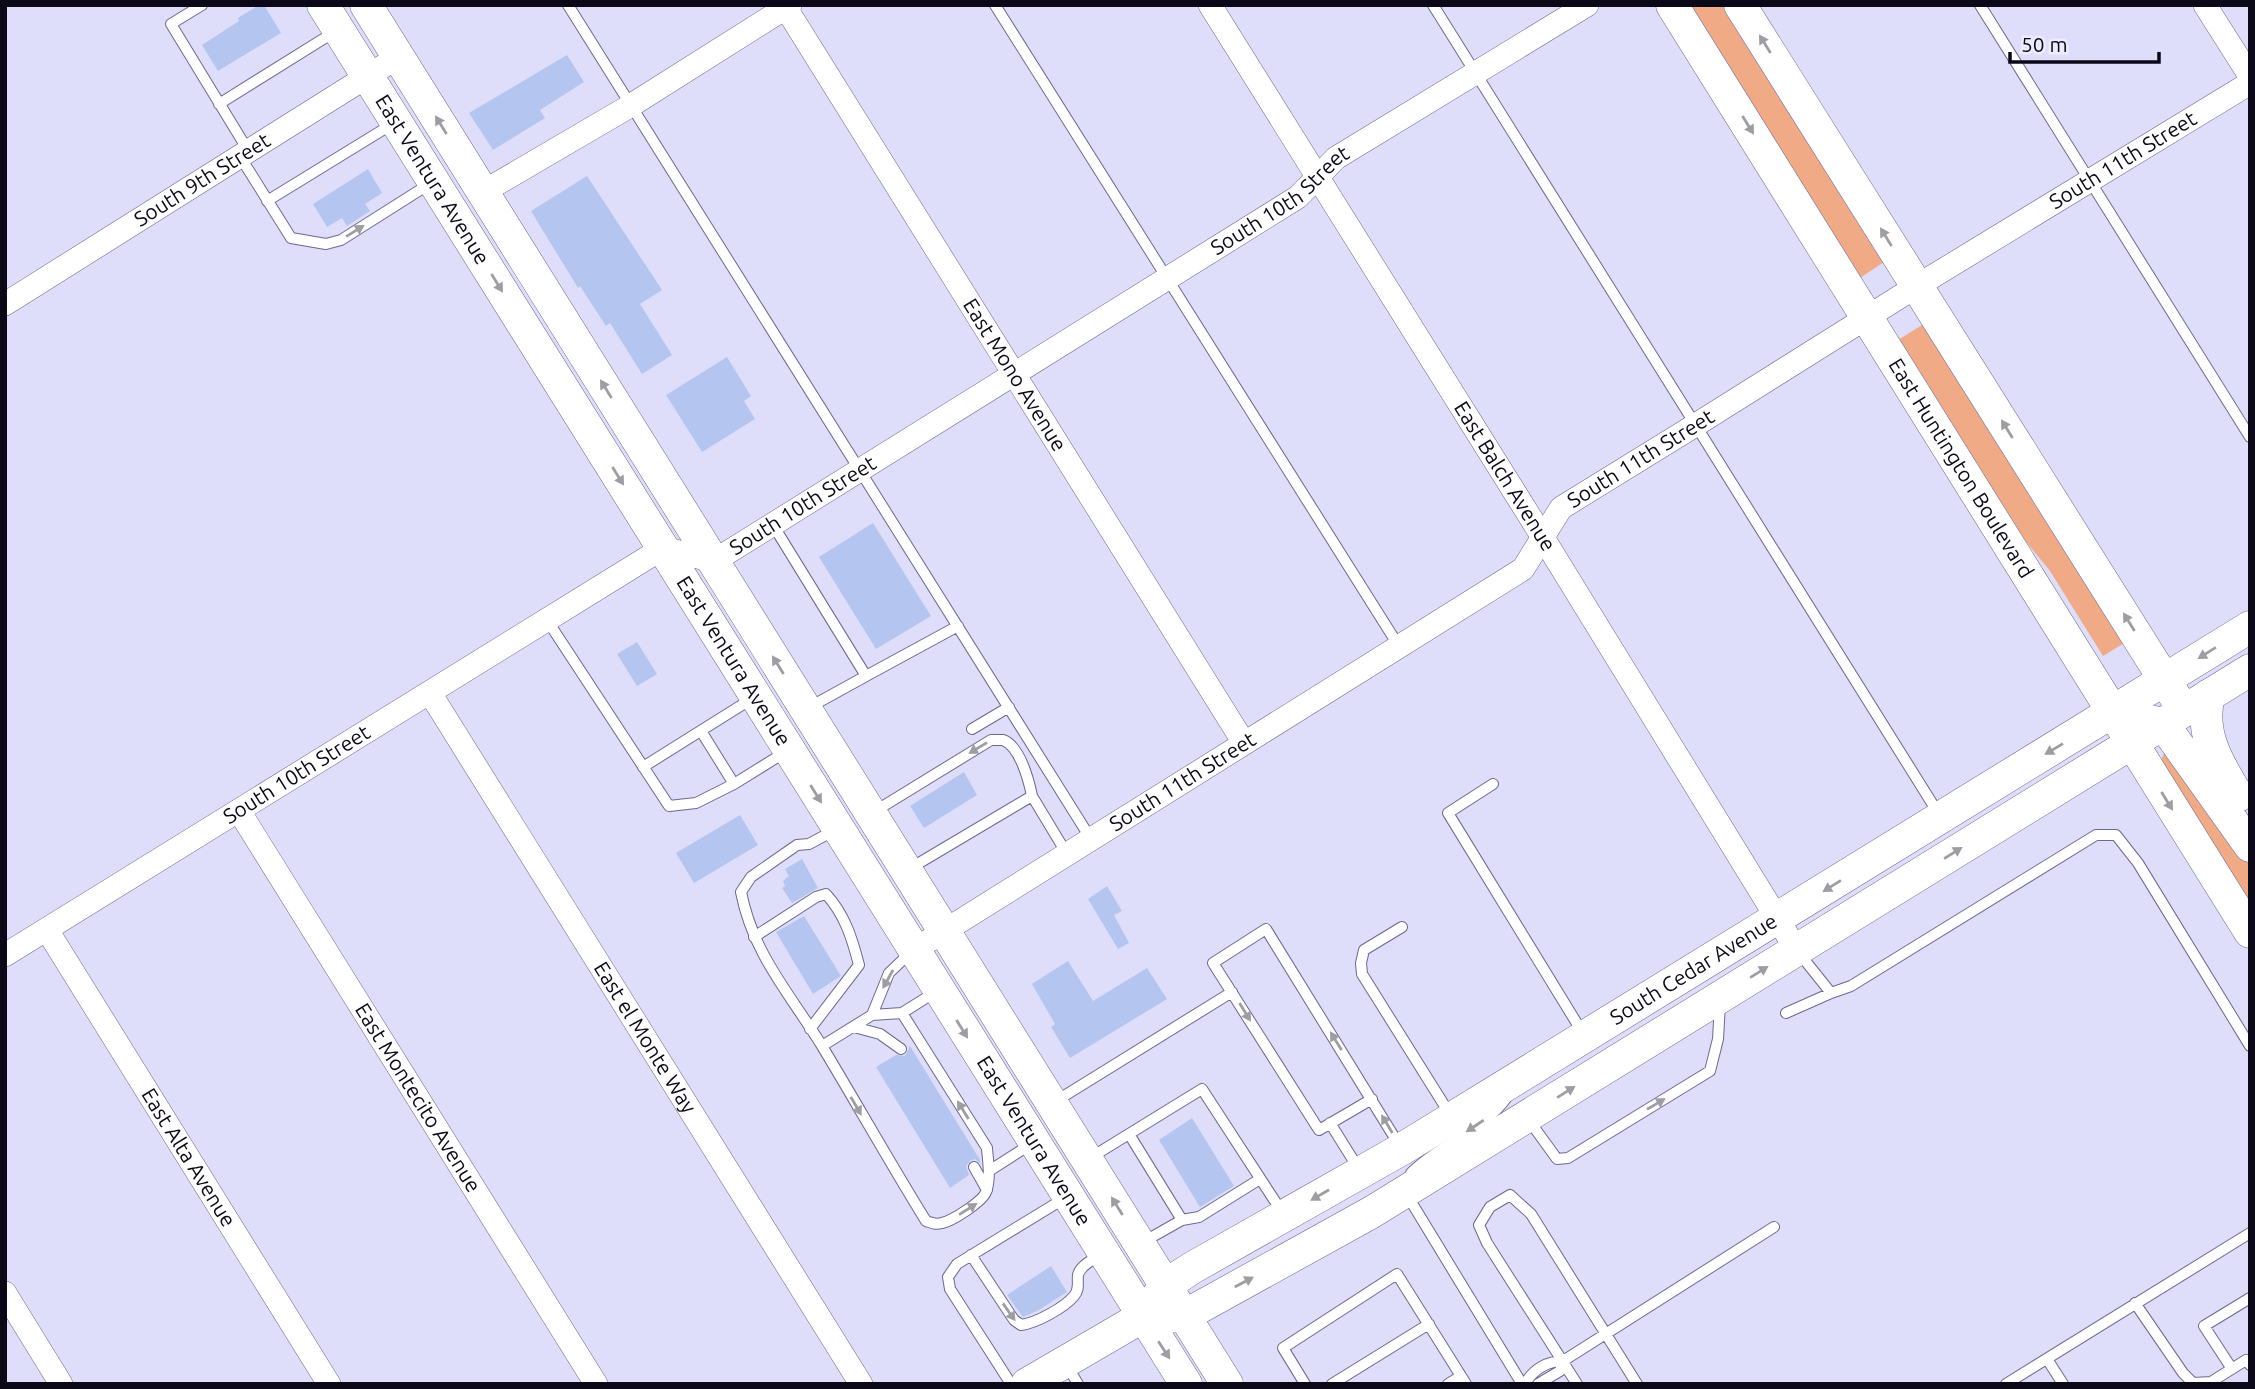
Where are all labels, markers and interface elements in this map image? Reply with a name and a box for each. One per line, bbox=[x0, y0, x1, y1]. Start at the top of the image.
scale bar bbox=[2010, 21, 2159, 65]
text: 50 m bbox=[2021, 32, 2068, 56]
one-way arrow bbox=[1758, 35, 1771, 54]
street label: East Ventura Avenue bbox=[371, 90, 495, 268]
street label: South 11th Street bbox=[2045, 106, 2200, 214]
one-way arrow bbox=[434, 115, 447, 134]
one-way arrow bbox=[1741, 116, 1754, 135]
street label: South 9th Street bbox=[129, 127, 274, 231]
street label: South 10th Street bbox=[1206, 140, 1353, 259]
one-way arrow bbox=[345, 224, 365, 237]
one-way arrow bbox=[1880, 227, 1893, 246]
one-way arrow bbox=[491, 274, 504, 293]
street label: East Mono Avenue bbox=[959, 294, 1072, 455]
street label: East Huntington Boulevard bbox=[1884, 354, 2039, 582]
one-way arrow bbox=[600, 379, 613, 398]
street label: East Balch Avenue bbox=[1450, 397, 1561, 555]
street label: South 11th Street bbox=[1563, 404, 1718, 512]
one-way arrow bbox=[2001, 420, 2014, 439]
street label: South 10th Street bbox=[725, 450, 880, 559]
one-way arrow bbox=[612, 466, 625, 486]
street label: East Ventura Avenue bbox=[672, 571, 797, 750]
one-way arrow bbox=[2122, 612, 2135, 632]
one-way arrow bbox=[2198, 647, 2217, 660]
one-way arrow bbox=[772, 656, 784, 675]
street label: South 10th Street bbox=[218, 719, 374, 828]
street label: South 11th Street bbox=[1105, 726, 1260, 836]
one-way arrow bbox=[969, 741, 988, 754]
one-way arrow bbox=[2044, 743, 2063, 756]
one-way arrow bbox=[810, 784, 823, 803]
one-way arrow bbox=[2160, 792, 2173, 811]
one-way arrow bbox=[1943, 846, 1963, 859]
one-way arrow bbox=[1822, 879, 1841, 892]
street label: South Cedar Avenue bbox=[1605, 908, 1781, 1029]
street label: East el Monte Way bbox=[590, 957, 702, 1117]
one-way arrow bbox=[1750, 966, 1769, 979]
one-way arrow bbox=[882, 970, 894, 989]
street label: East Montecito Avenue bbox=[351, 998, 486, 1196]
one-way arrow bbox=[1238, 1002, 1251, 1021]
one-way arrow bbox=[955, 1019, 968, 1039]
one-way arrow bbox=[1329, 1031, 1342, 1050]
street label: East Ventura Avenue bbox=[973, 1051, 1097, 1230]
street label: East Alta Avenue bbox=[137, 1083, 241, 1231]
one-way arrow bbox=[1556, 1086, 1576, 1099]
one-way arrow bbox=[850, 1096, 862, 1115]
one-way arrow bbox=[1646, 1098, 1665, 1111]
one-way arrow bbox=[956, 1100, 969, 1119]
one-way arrow bbox=[1381, 1114, 1393, 1133]
one-way arrow bbox=[1465, 1120, 1485, 1133]
one-way arrow bbox=[1310, 1189, 1330, 1201]
one-way arrow bbox=[1111, 1196, 1124, 1216]
one-way arrow bbox=[958, 1202, 978, 1215]
one-way arrow bbox=[1234, 1277, 1254, 1288]
one-way arrow bbox=[1002, 1302, 1016, 1321]
one-way arrow bbox=[1158, 1341, 1171, 1360]

